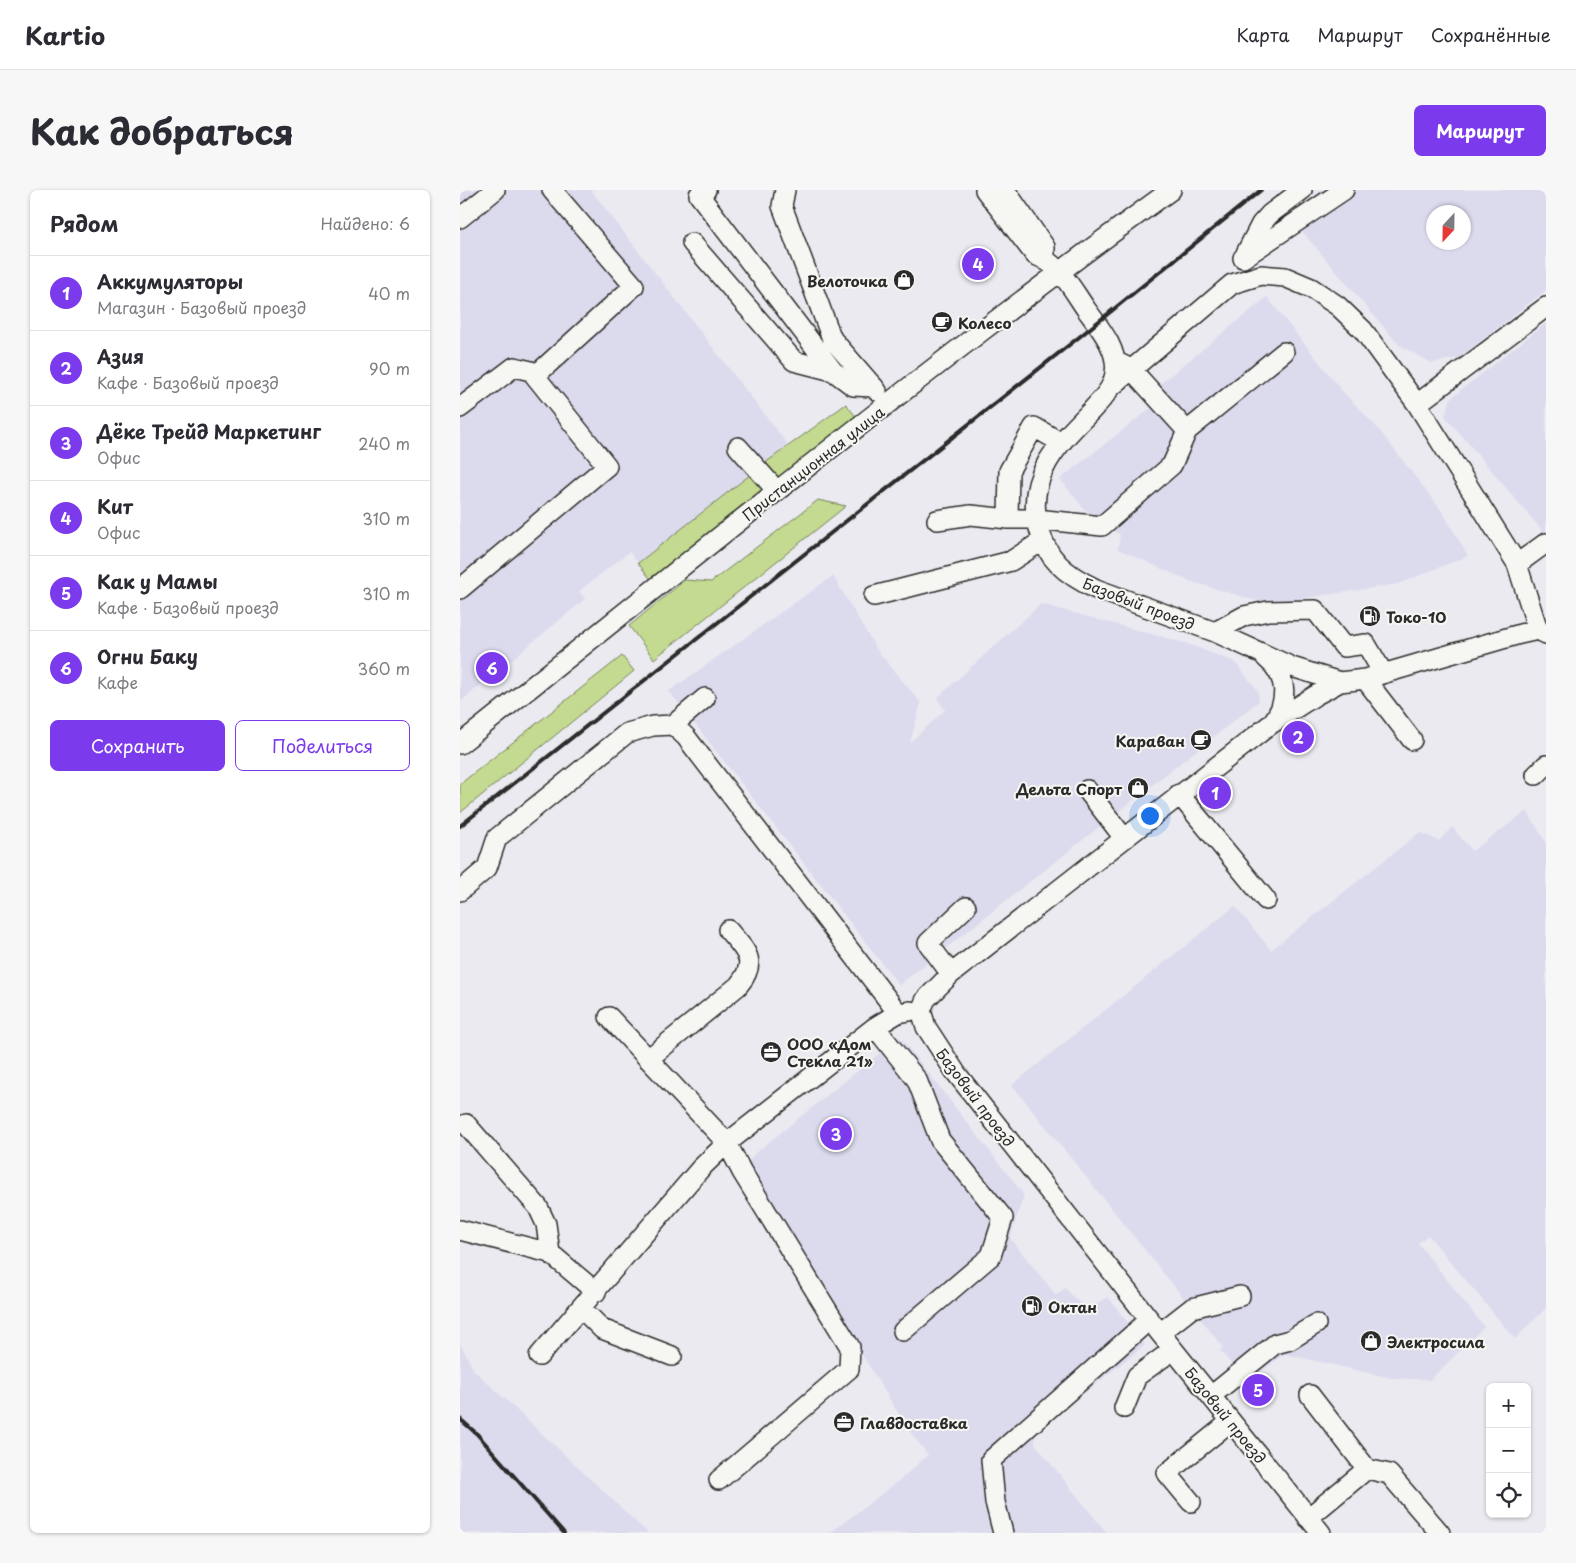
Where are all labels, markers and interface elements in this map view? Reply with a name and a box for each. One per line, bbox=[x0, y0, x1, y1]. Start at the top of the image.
text: Kartio bbox=[25, 17, 105, 53]
text: Карта bbox=[1237, 21, 1289, 48]
text: Маршрут bbox=[1317, 21, 1403, 48]
text: Сохранённые bbox=[1431, 21, 1551, 48]
text: Как добраться bbox=[30, 104, 294, 157]
button: Маршрут bbox=[1414, 105, 1546, 156]
north arrow bbox=[1426, 205, 1471, 250]
text: Рядом bbox=[50, 207, 118, 239]
text: Найдено: 6 bbox=[320, 211, 410, 235]
pin: 4 bbox=[962, 245, 994, 283]
text: Аккумуляторы bbox=[97, 267, 243, 295]
shop icon: Велоточка bbox=[892, 268, 916, 292]
place label: Велоточка bbox=[807, 269, 889, 292]
text: 1 bbox=[62, 281, 70, 305]
text: 40 m bbox=[368, 281, 410, 305]
text: Магазин · Базовый проезд bbox=[97, 295, 306, 319]
cafe icon: Колесо bbox=[930, 310, 954, 334]
place label: Колесо bbox=[958, 311, 1011, 334]
text: Азия bbox=[97, 342, 144, 370]
text: 2 bbox=[60, 356, 72, 380]
text: 90 m bbox=[369, 356, 410, 380]
text: Кафе · Базовый проезд bbox=[97, 370, 279, 394]
street label: Пристанционная улица bbox=[737, 400, 889, 526]
text: Дёке Трейд Маркетинг bbox=[97, 417, 321, 445]
text: 3 bbox=[61, 431, 71, 455]
text: 240 m bbox=[358, 431, 410, 455]
text: Офис bbox=[97, 445, 140, 469]
text: Кит bbox=[97, 492, 133, 520]
text: 4 bbox=[61, 506, 71, 530]
text: 310 m bbox=[362, 506, 410, 530]
text: Офис bbox=[97, 520, 140, 544]
text: Как у Мамы bbox=[97, 567, 218, 595]
street label: Базовый проезд bbox=[1080, 571, 1198, 635]
text: 5 bbox=[61, 581, 71, 605]
text: 310 m bbox=[362, 581, 410, 605]
text: Кафе · Базовый проезд bbox=[97, 595, 279, 619]
fuel station icon: Токо-10 bbox=[1358, 604, 1382, 628]
place label: Токо-10 bbox=[1386, 605, 1446, 628]
text: Огни Баку bbox=[97, 642, 198, 670]
pin: 6 bbox=[476, 649, 508, 687]
text: 6 bbox=[60, 656, 72, 680]
text: 360 m bbox=[358, 656, 410, 680]
text: Кафе bbox=[97, 670, 138, 694]
pin: 2 bbox=[1282, 718, 1314, 756]
button: Сохранить bbox=[50, 720, 225, 771]
button: Поделиться bbox=[235, 720, 410, 771]
cafe icon: Караван bbox=[1189, 728, 1213, 752]
place label: Караван bbox=[1116, 729, 1185, 752]
pin: 1 bbox=[1199, 774, 1231, 812]
shop icon: Дельта Спорт bbox=[1126, 776, 1150, 800]
place label: Дельта Спорт bbox=[1015, 777, 1123, 800]
your location bbox=[1137, 803, 1163, 829]
place label: ООО «Дом Стекла 21» bbox=[787, 1032, 873, 1072]
office icon: ООО «Дом Стекла 21» bbox=[759, 1040, 783, 1064]
street label: Базовый проезд bbox=[931, 1043, 1021, 1151]
pin: 3 bbox=[820, 1115, 852, 1153]
fuel station icon: Октан bbox=[1020, 1294, 1044, 1318]
place label: Октан bbox=[1048, 1295, 1097, 1318]
shop icon: Электросила bbox=[1359, 1329, 1383, 1353]
place label: Электросила bbox=[1387, 1330, 1486, 1353]
street label: Базовый проезд bbox=[1180, 1362, 1272, 1468]
pin: 5 bbox=[1242, 1371, 1274, 1409]
map controls bbox=[1486, 1383, 1531, 1518]
button: + bbox=[1486, 1383, 1531, 1428]
office icon: Главдоставка bbox=[832, 1410, 856, 1434]
place label: Главдоставка bbox=[860, 1411, 968, 1434]
button: − bbox=[1486, 1428, 1531, 1473]
button: locate bbox=[1486, 1473, 1531, 1518]

